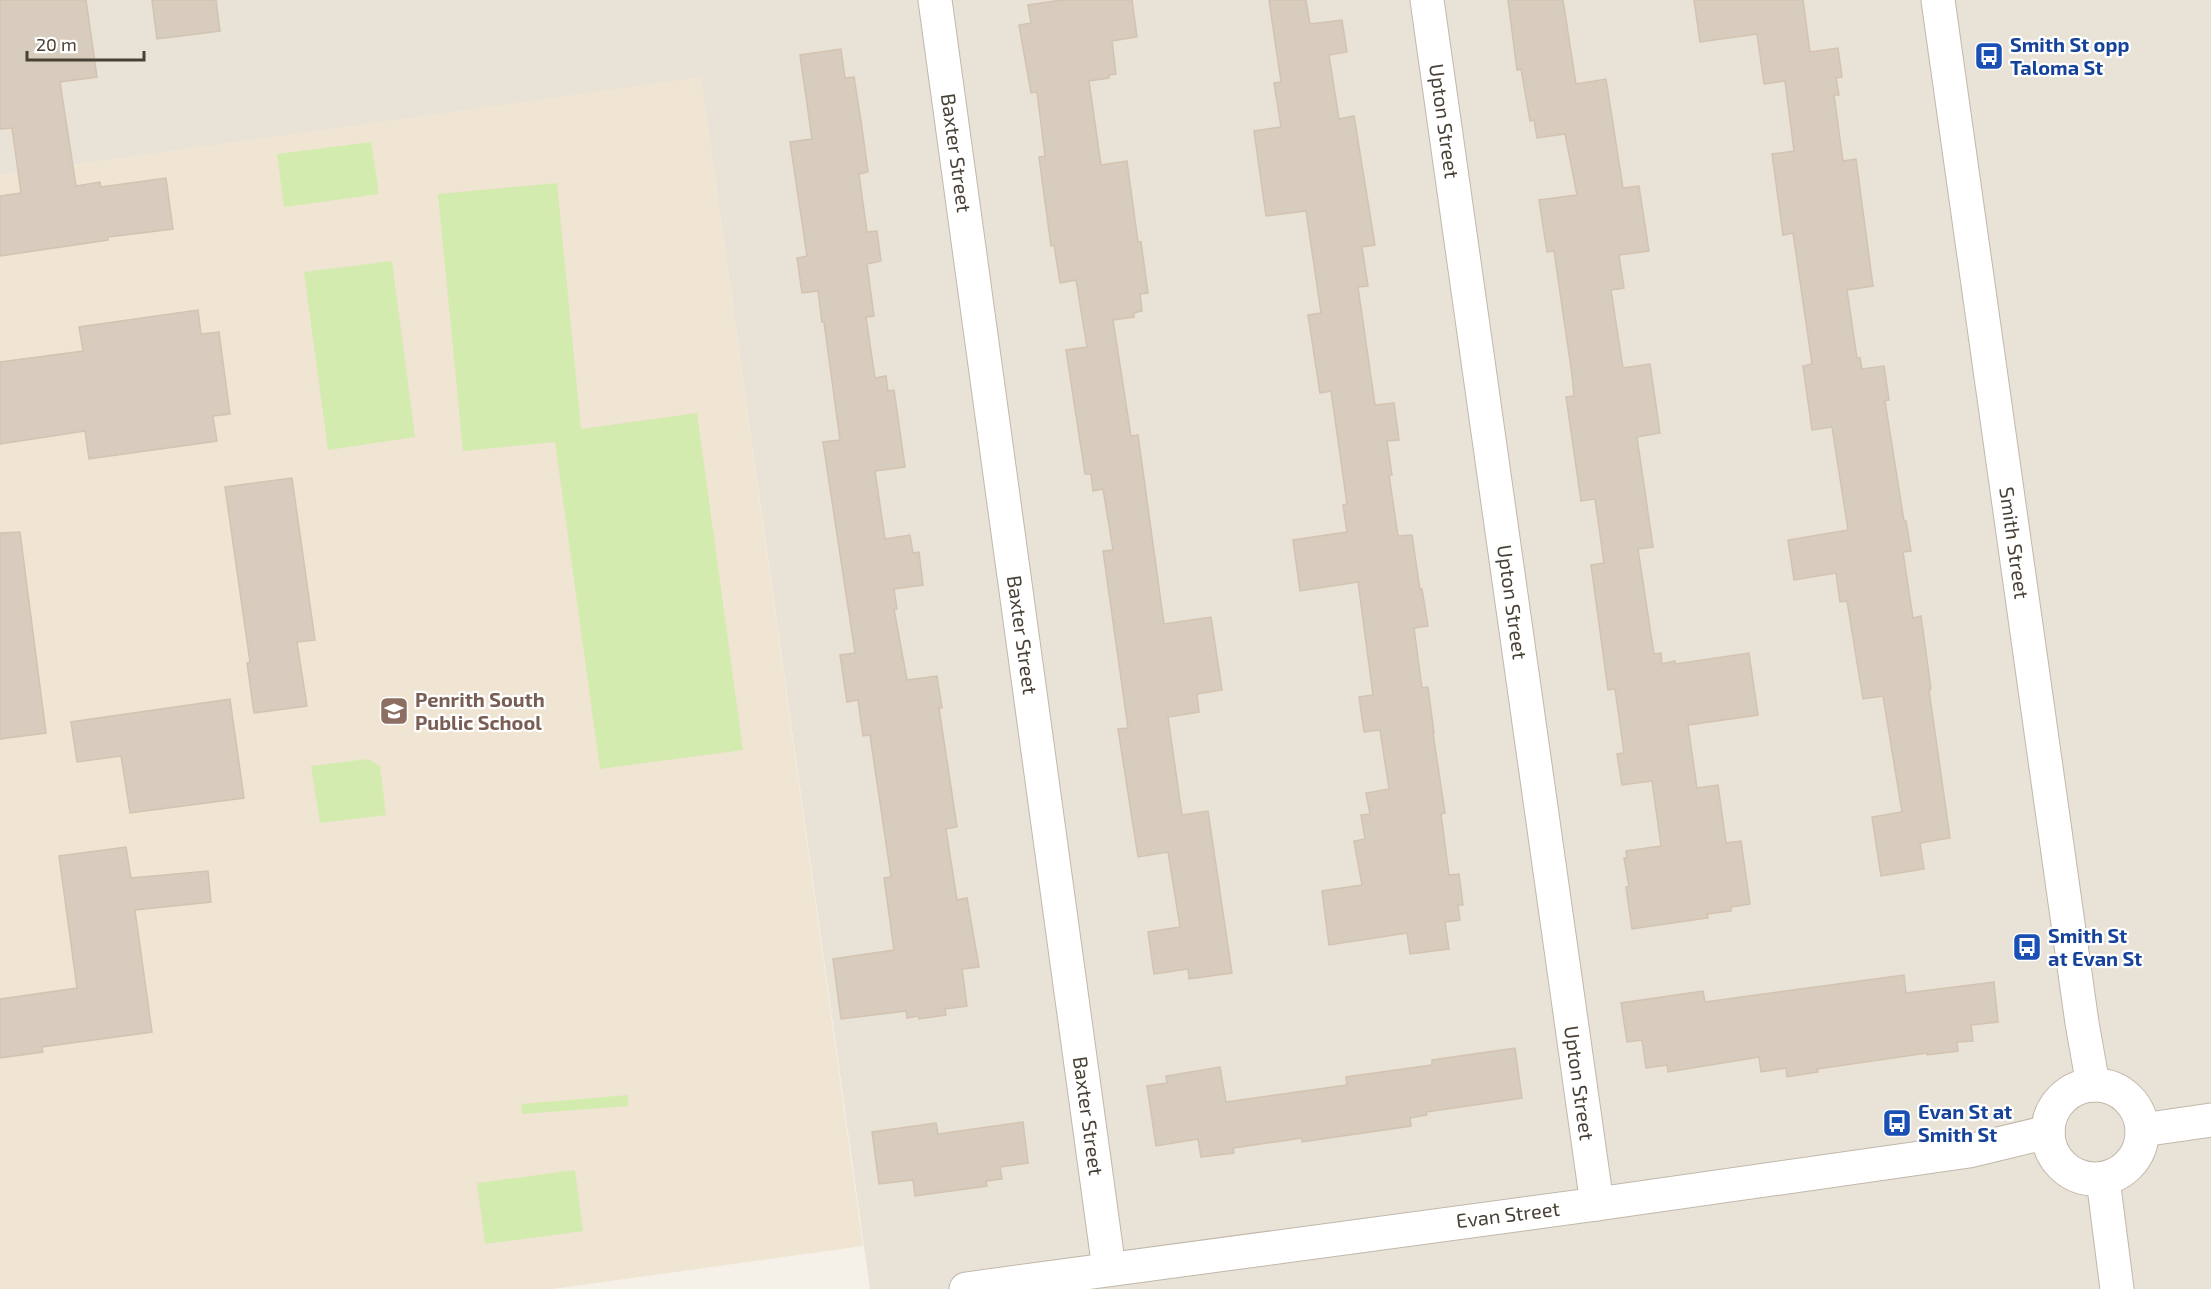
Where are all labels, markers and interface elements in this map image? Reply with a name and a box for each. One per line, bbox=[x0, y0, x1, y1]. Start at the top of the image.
scale bar bbox=[27, 24, 144, 62]
place label: Smith St opp Taloma St bbox=[2010, 32, 2129, 79]
text: 20 m bbox=[36, 33, 77, 55]
bus stop icon: Smith St opp Taloma St bbox=[1973, 40, 2005, 72]
street label: Upton Street bbox=[1425, 62, 1465, 180]
street label: Baxter Street bbox=[937, 92, 977, 214]
street label: Smith Street bbox=[1995, 485, 2035, 601]
street label: Upton Street bbox=[1493, 543, 1533, 661]
street label: Baxter Street bbox=[1003, 574, 1043, 696]
place label: Penrith South Public School bbox=[415, 687, 545, 734]
school or university icon: Penrith South Public School bbox=[378, 695, 410, 727]
place label: Smith St at Evan St bbox=[2048, 923, 2142, 970]
bus stop icon: Smith St at Evan St bbox=[2011, 931, 2043, 963]
street label: Upton Street bbox=[1560, 1024, 1600, 1142]
street label: Baxter Street bbox=[1069, 1055, 1109, 1177]
place label: Evan St at Smith St bbox=[1918, 1099, 2012, 1146]
bus stop icon: Evan St at Smith St bbox=[1881, 1107, 1913, 1139]
street label: Evan Street bbox=[1455, 1196, 1561, 1232]

